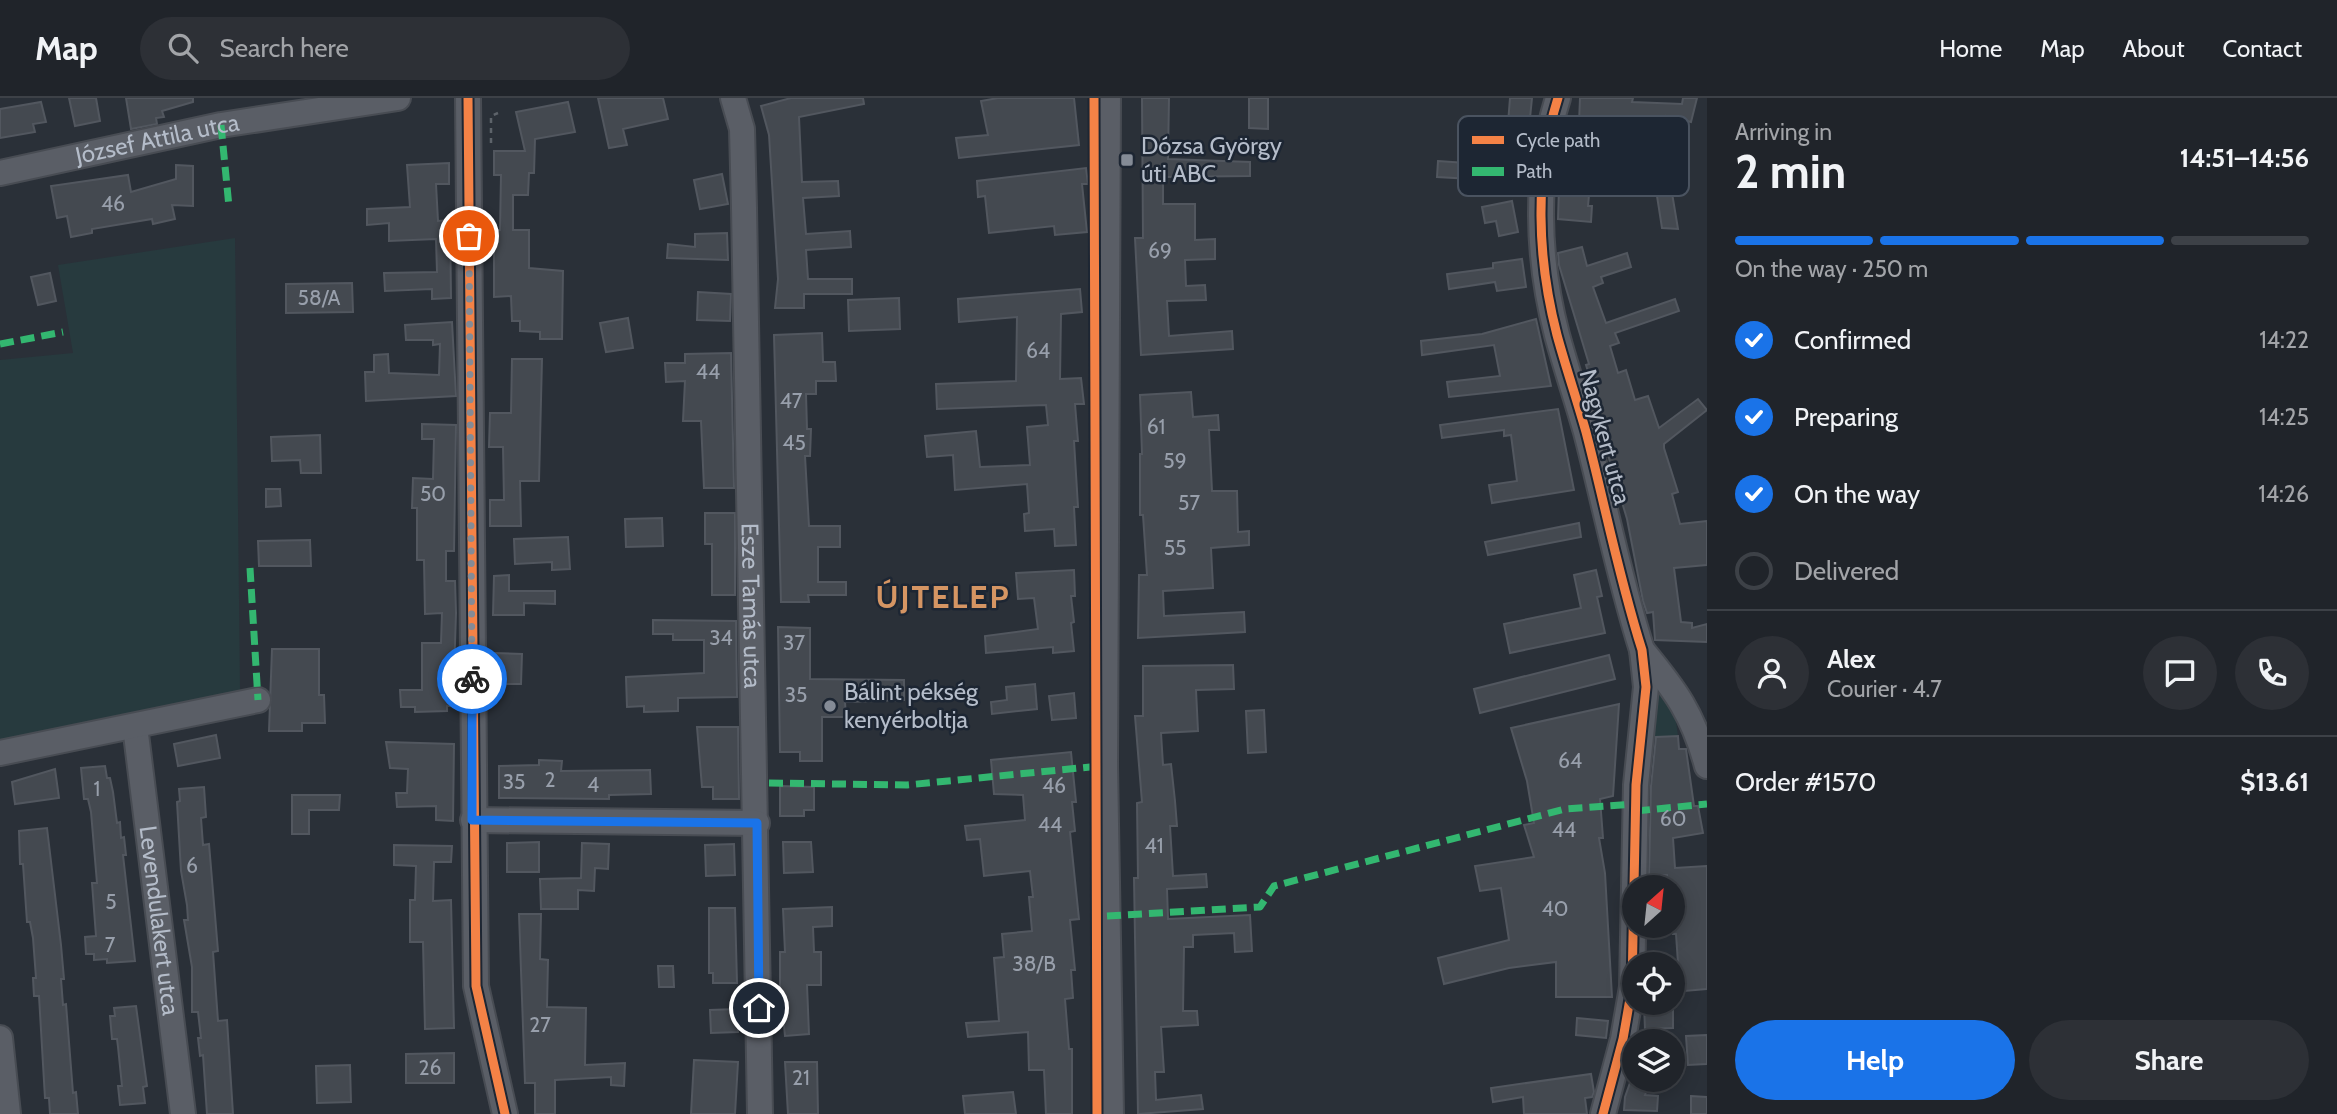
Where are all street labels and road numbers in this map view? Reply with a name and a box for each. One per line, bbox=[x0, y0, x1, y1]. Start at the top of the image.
street label: József Attila utca bbox=[72, 107, 242, 170]
street label: Nagykert utca bbox=[1574, 366, 1638, 508]
street label: Esze Tamás utca bbox=[736, 523, 767, 689]
street label: Levendulakert utca bbox=[133, 824, 186, 1018]

